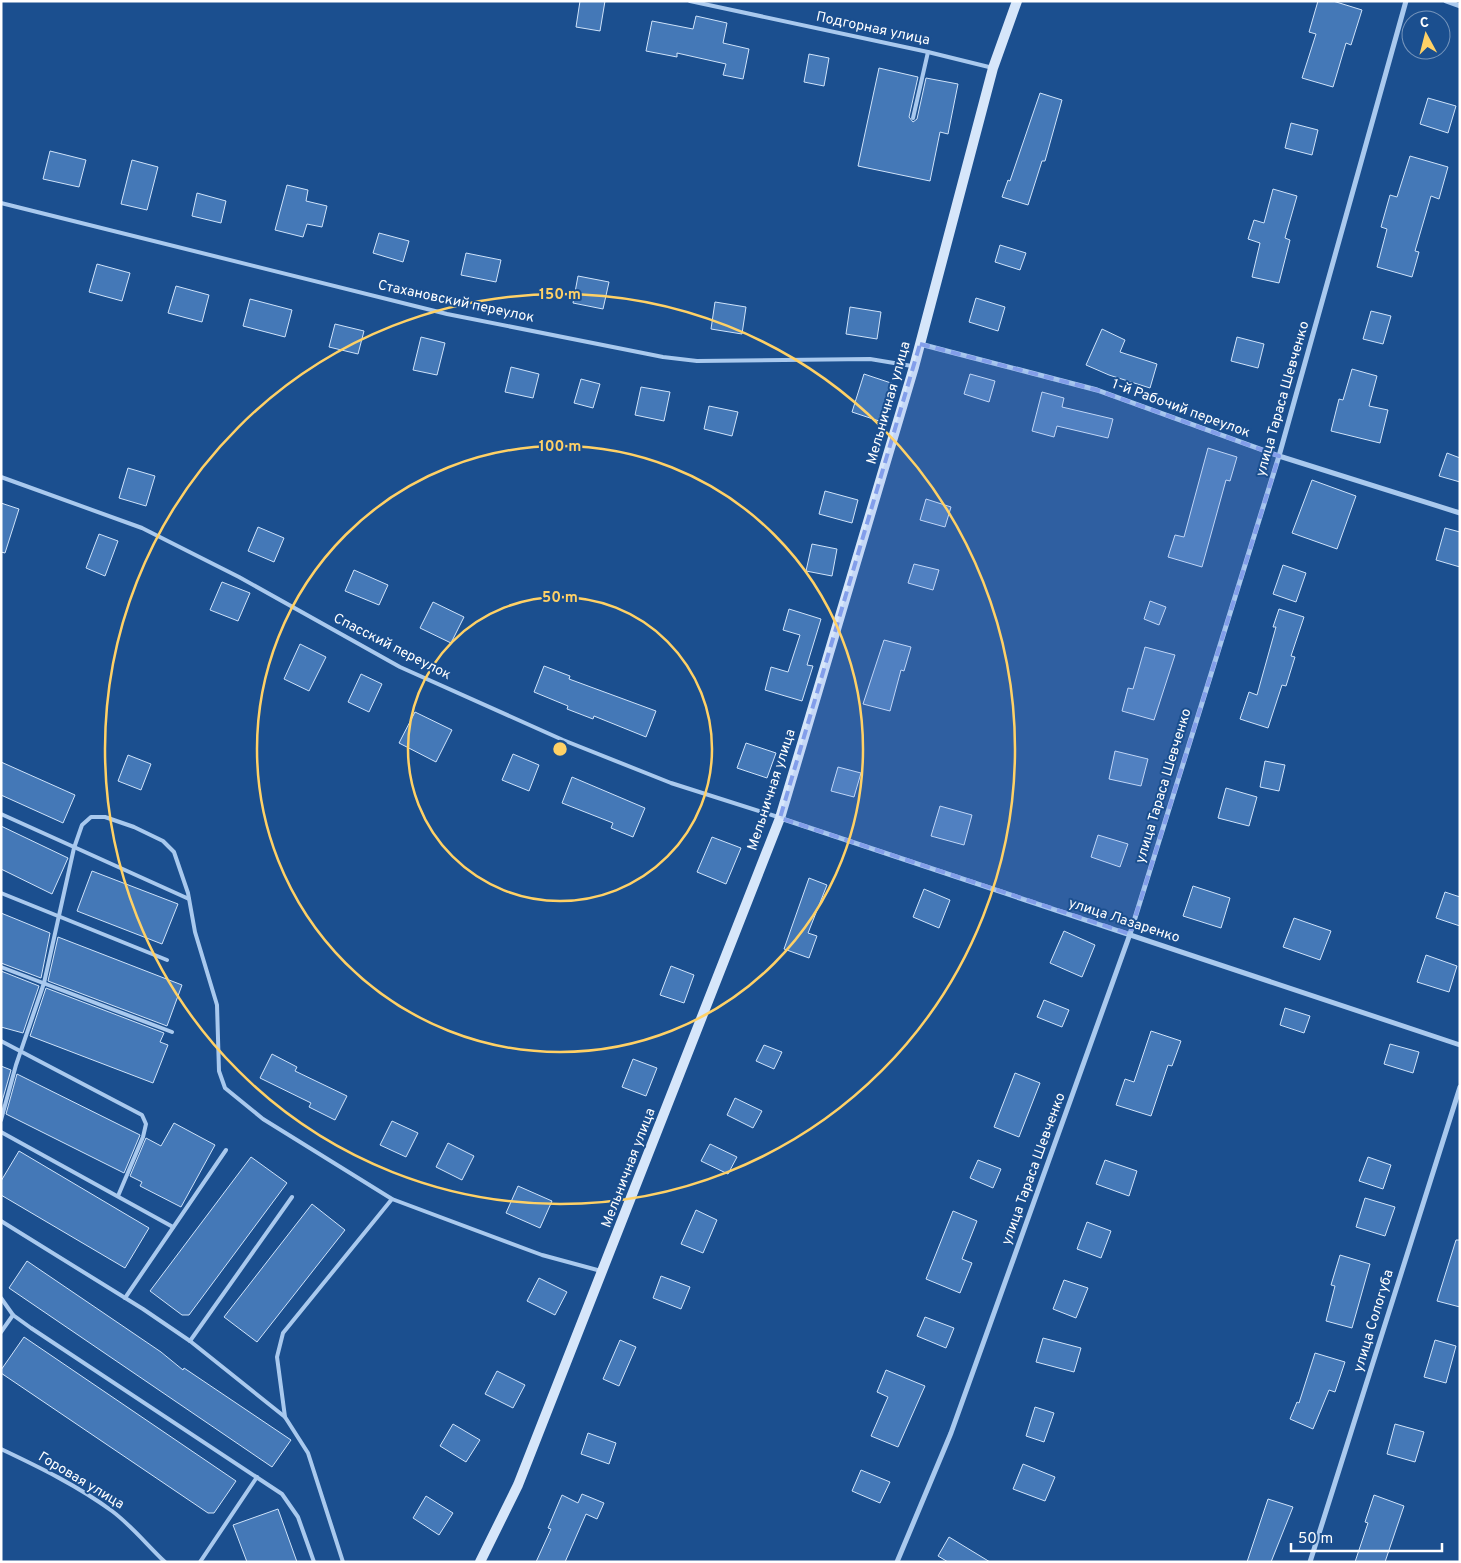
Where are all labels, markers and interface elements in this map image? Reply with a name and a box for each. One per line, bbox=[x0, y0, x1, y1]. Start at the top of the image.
street label: Подгорная улица bbox=[815, 9, 931, 49]
north arrow bbox=[1401, 10, 1451, 60]
text: С bbox=[1419, 15, 1430, 33]
street label: Стахановский переулок bbox=[376, 277, 536, 327]
text: 150 m bbox=[539, 286, 581, 305]
street label: улица Тараса Шевченко bbox=[1253, 319, 1313, 479]
street label: Мельничная улица bbox=[863, 340, 915, 466]
street label: 1-й Рабочий переулок bbox=[1110, 376, 1252, 442]
text: 100 m bbox=[539, 438, 581, 457]
text: 50 m bbox=[542, 589, 578, 608]
street label: Спасский переулок bbox=[330, 610, 454, 684]
street label: улица Тараса Шевченко bbox=[1132, 706, 1196, 865]
street label: Мельничная улица bbox=[744, 727, 800, 853]
centre of rings bbox=[551, 740, 569, 758]
street label: улица Лазаренко bbox=[1066, 895, 1182, 947]
street label: улица Тараса Шевченко bbox=[998, 1090, 1070, 1248]
street label: Мельничная улица bbox=[598, 1106, 660, 1230]
street label: улица Сологуба bbox=[1350, 1268, 1398, 1374]
street label: Горовая улица bbox=[35, 1449, 127, 1513]
scale bar bbox=[1291, 1520, 1442, 1552]
text: 50 m bbox=[1298, 1530, 1333, 1549]

